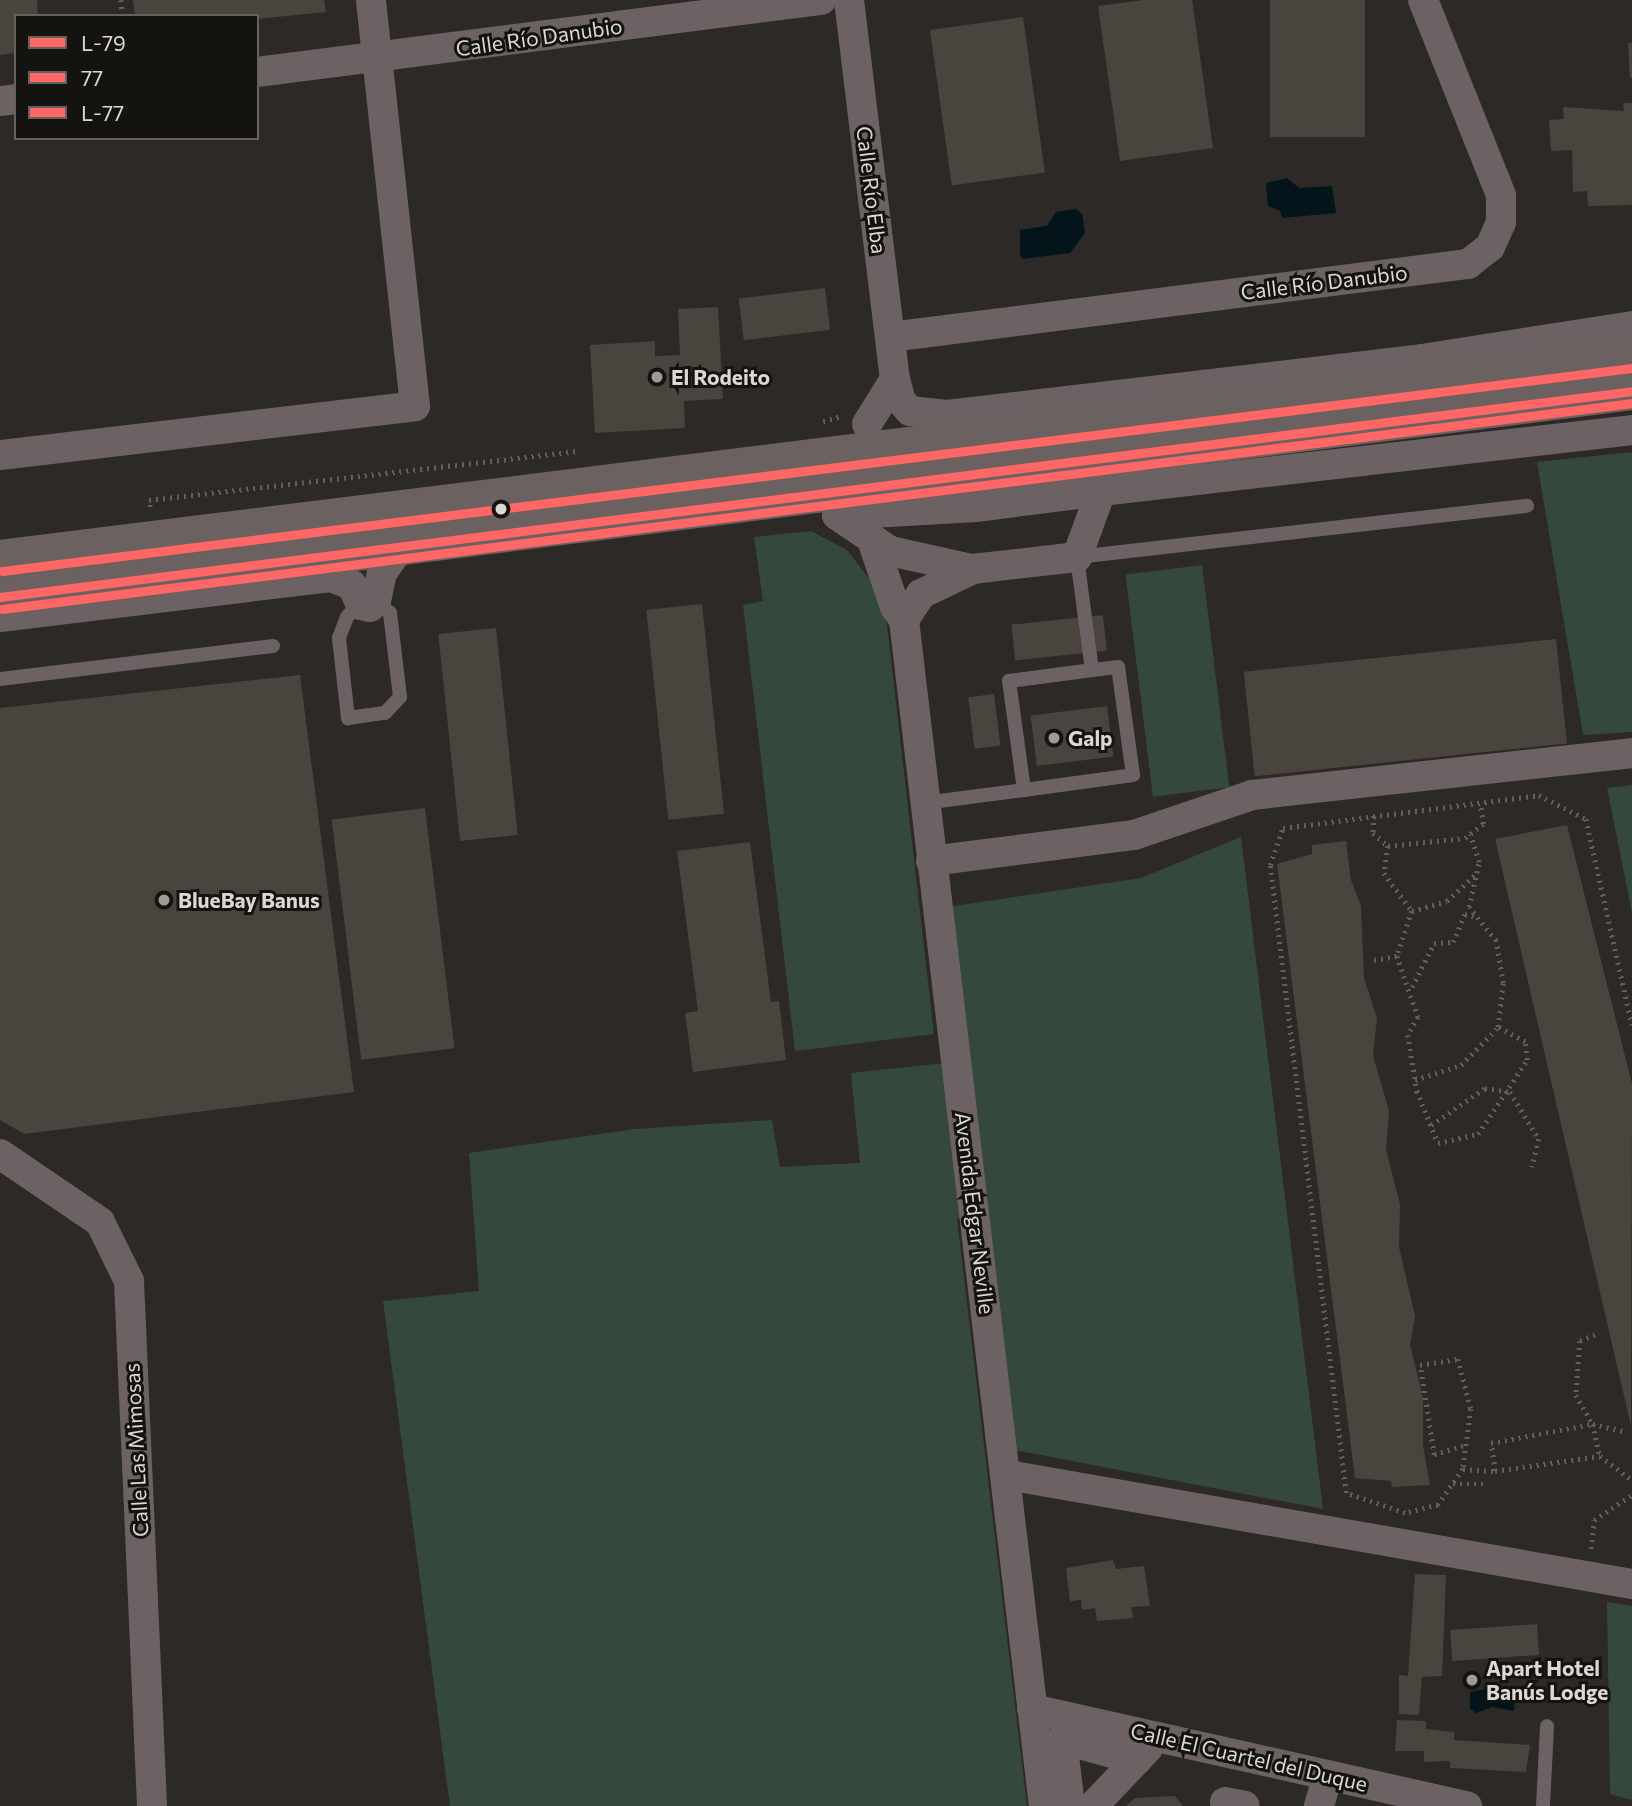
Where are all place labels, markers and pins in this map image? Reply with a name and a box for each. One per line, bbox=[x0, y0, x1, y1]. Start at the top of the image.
place label: El Rodeito bbox=[671, 364, 770, 390]
marker: El Rodeito bbox=[649, 369, 665, 385]
unlabelled marker bbox=[494, 502, 508, 516]
place label: Galp bbox=[1068, 725, 1113, 751]
marker: Galp bbox=[1046, 730, 1062, 746]
place label: BlueBay Banus bbox=[178, 887, 320, 913]
marker: BlueBay Banus bbox=[156, 892, 172, 908]
place label: Apart Hotel Banús Lodge bbox=[1486, 1655, 1608, 1705]
marker: Apart Hotel Banús Lodge bbox=[1464, 1672, 1480, 1688]

